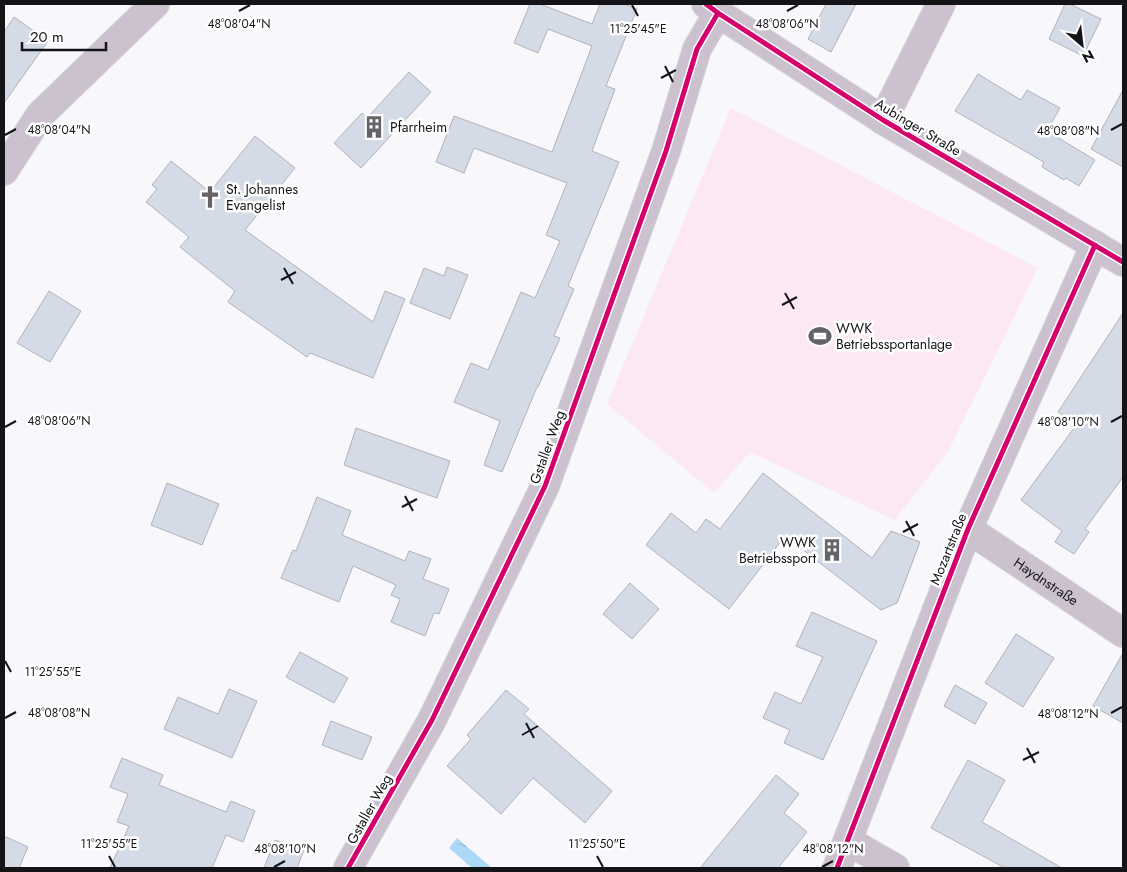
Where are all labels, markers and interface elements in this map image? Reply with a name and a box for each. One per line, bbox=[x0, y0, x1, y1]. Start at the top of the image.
text: 48°08'04"N bbox=[207, 15, 271, 33]
text: 48°08'06"N bbox=[755, 15, 819, 33]
scale bar bbox=[22, 20, 106, 52]
text: 11°25'45"E bbox=[609, 20, 667, 38]
north arrow bbox=[1057, 20, 1107, 70]
text: 20 m bbox=[30, 26, 64, 48]
text: N bbox=[1078, 45, 1098, 68]
street label: Aubinger Straße bbox=[871, 93, 965, 161]
building icon: Pfarrheim bbox=[361, 114, 387, 140]
place label: Pfarrheim bbox=[390, 117, 447, 137]
text: 48°08'04"N bbox=[27, 121, 91, 139]
text: 48°08'08"N bbox=[1037, 122, 1099, 140]
place label: St. Johannes Evangelist bbox=[226, 179, 298, 215]
church icon: St. Johannes Evangelist bbox=[197, 184, 223, 210]
place label: WWK Betriebssportanlage bbox=[836, 318, 952, 354]
sports icon: WWK Betriebssportanlage bbox=[807, 323, 833, 349]
street label: Gstaller Weg bbox=[524, 407, 570, 487]
text: 48°08'06"N bbox=[27, 412, 91, 430]
text: 48°08'10"N bbox=[1037, 413, 1099, 431]
street label: Mozartstraße bbox=[925, 510, 971, 588]
place label: WWK Betriebssport bbox=[739, 532, 817, 568]
building icon: WWK Betriebssport bbox=[819, 537, 845, 563]
street label: Haydnstraße bbox=[1010, 552, 1082, 610]
text: 11°25'55"E bbox=[25, 663, 81, 681]
text: 48°08'08"N bbox=[28, 704, 90, 722]
text: 48°08'12"N bbox=[1037, 705, 1099, 723]
street label: Gstaller Weg bbox=[342, 770, 396, 848]
text: 11°25'55"E bbox=[81, 835, 137, 853]
text: 11°25'50"E bbox=[568, 835, 626, 853]
text: 48°08'10"N bbox=[254, 840, 316, 858]
text: 48°08'12"N bbox=[802, 840, 864, 858]

